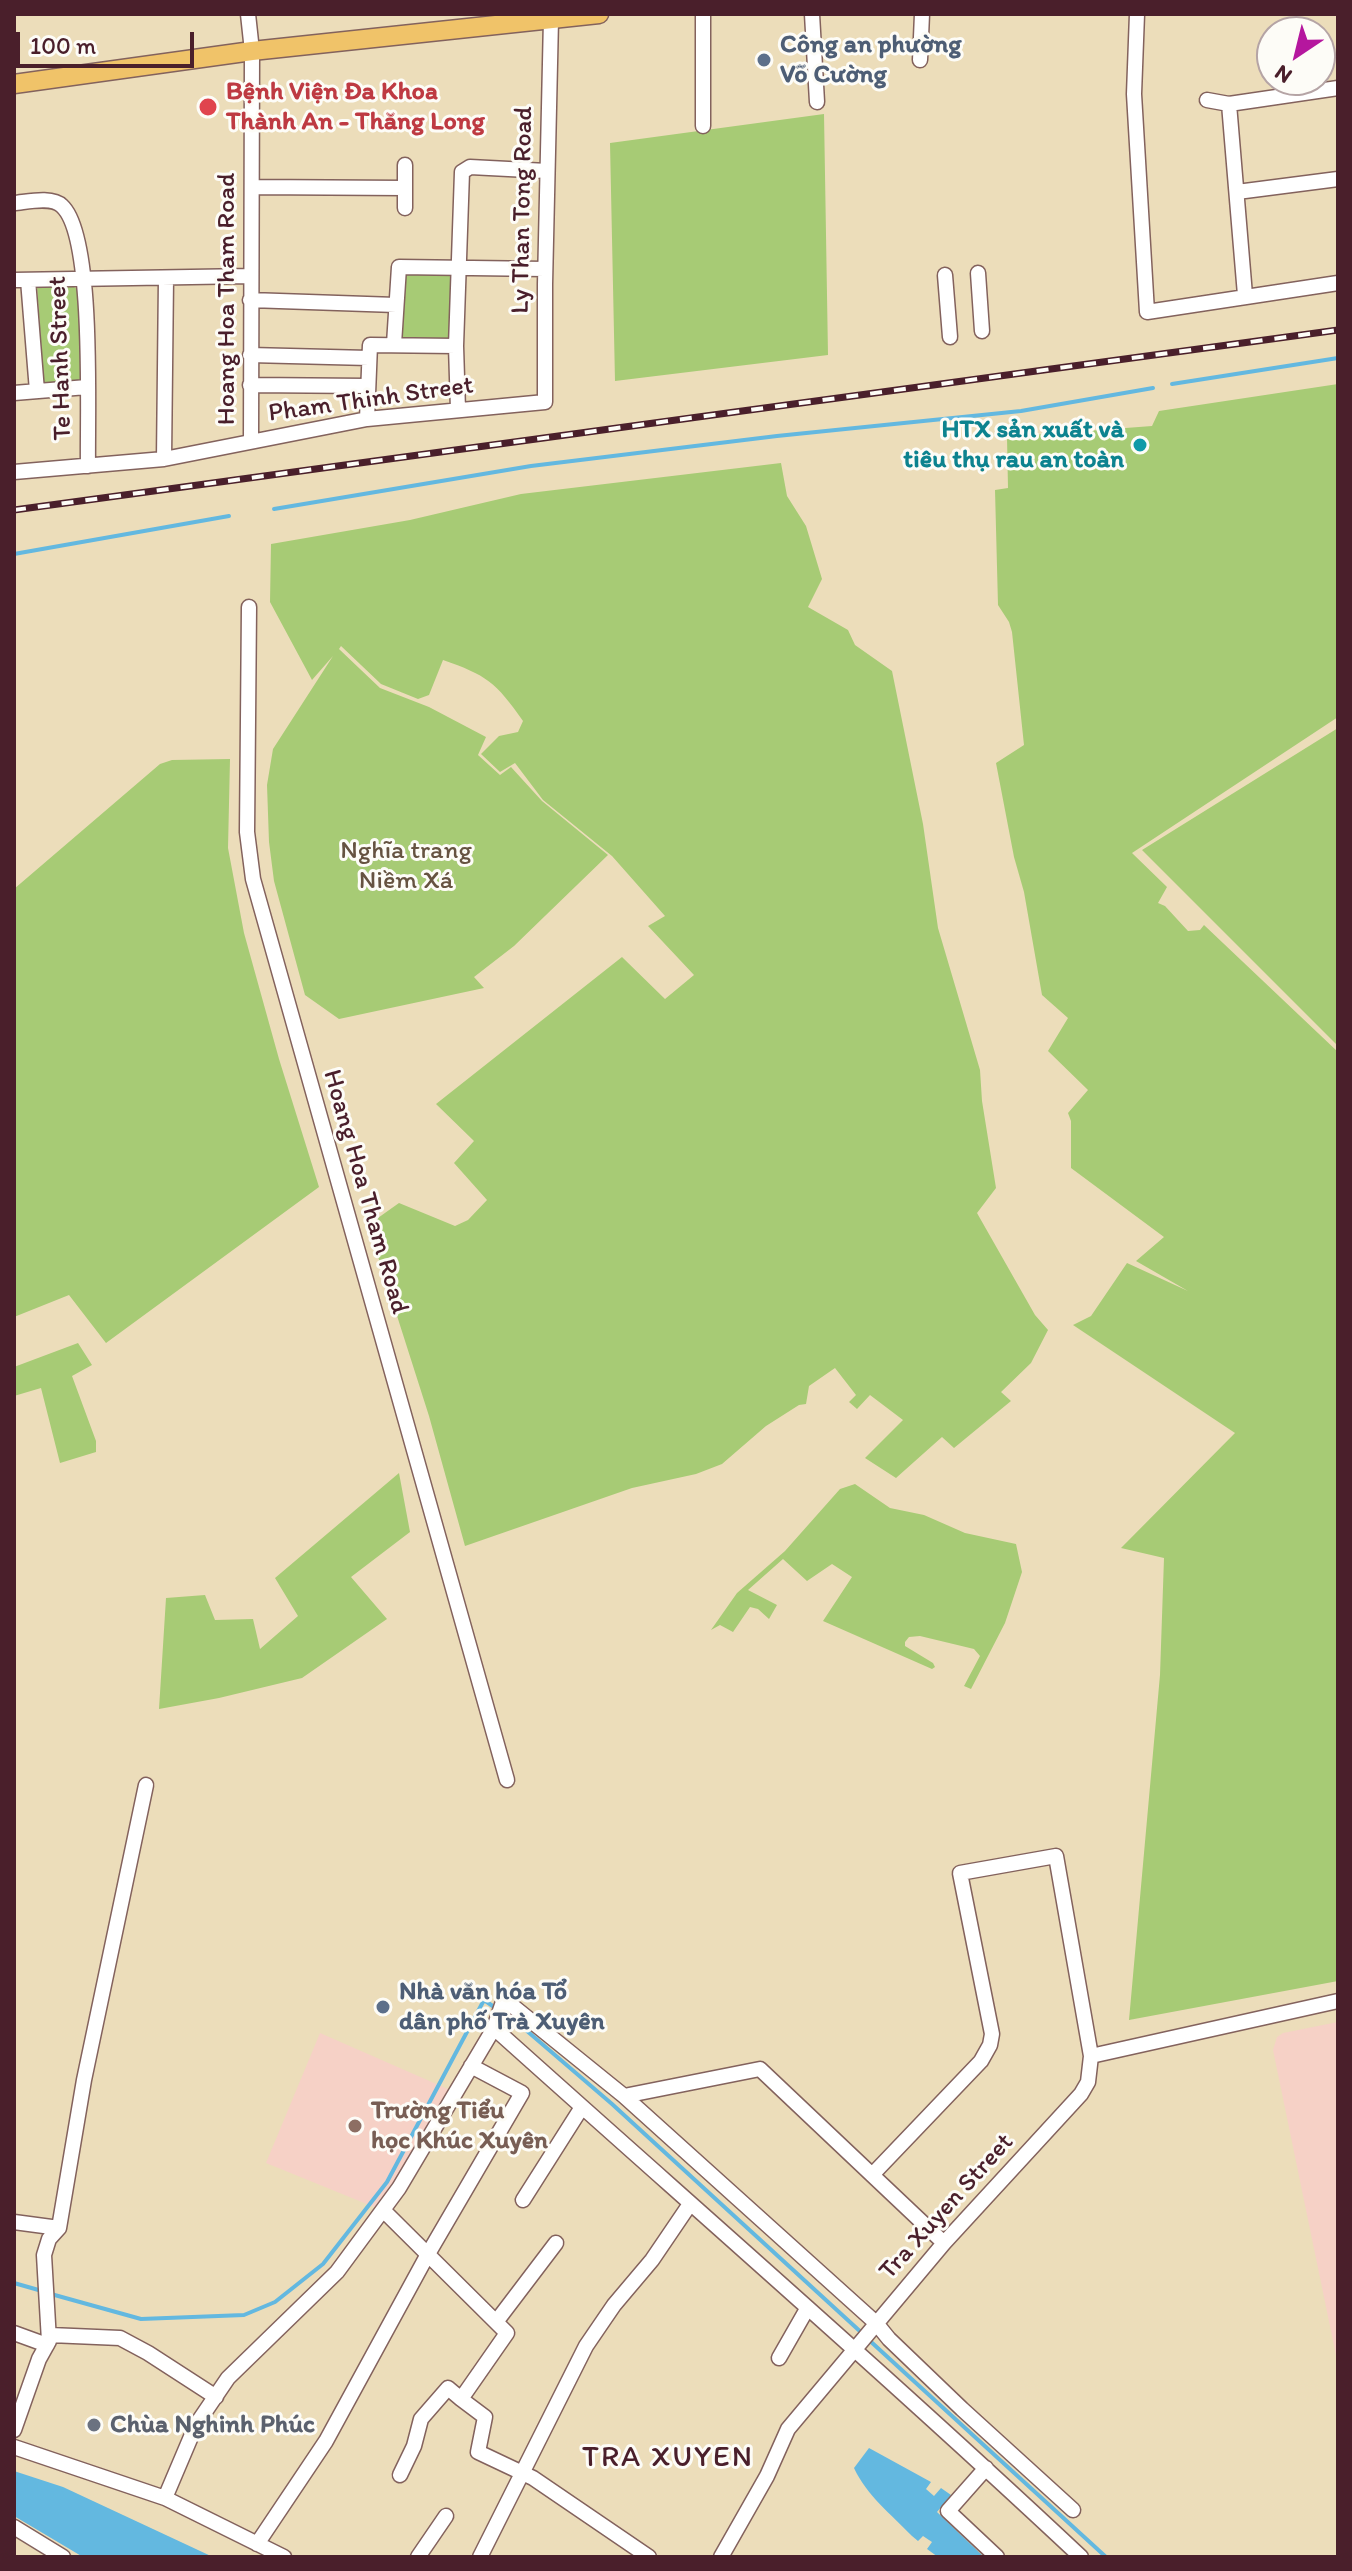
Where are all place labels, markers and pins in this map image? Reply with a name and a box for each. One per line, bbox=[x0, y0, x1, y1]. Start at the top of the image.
place label: Công an phường Võ Cường bbox=[780, 29, 961, 90]
marker: Công an phường Võ Cường bbox=[755, 51, 773, 69]
place label: Bệnh Viện Đa Khoa Thành An - Thăng Long bbox=[226, 76, 485, 138]
marker: Bệnh Viện Đa Khoa Thành An - Thăng Long bbox=[197, 96, 219, 118]
place label: HTX sản xuất và tiêu thụ rau an toàn bbox=[903, 414, 1124, 476]
marker: HTX sản xuất và tiêu thụ rau an toàn bbox=[1131, 436, 1149, 454]
place label: Nhà văn hóa Tổ dân phố Trà Xuyên bbox=[399, 1976, 605, 2038]
marker: Nhà văn hóa Tổ dân phố Trà Xuyên bbox=[374, 1998, 392, 2016]
place label: Trường Tiểu học Khúc Xuyên bbox=[371, 2095, 548, 2156]
marker: Trường Tiểu học Khúc Xuyên bbox=[346, 2117, 364, 2135]
place label: Chùa Nghinh Phúc bbox=[110, 2409, 315, 2441]
marker: Chùa Nghinh Phúc bbox=[85, 2416, 103, 2434]

